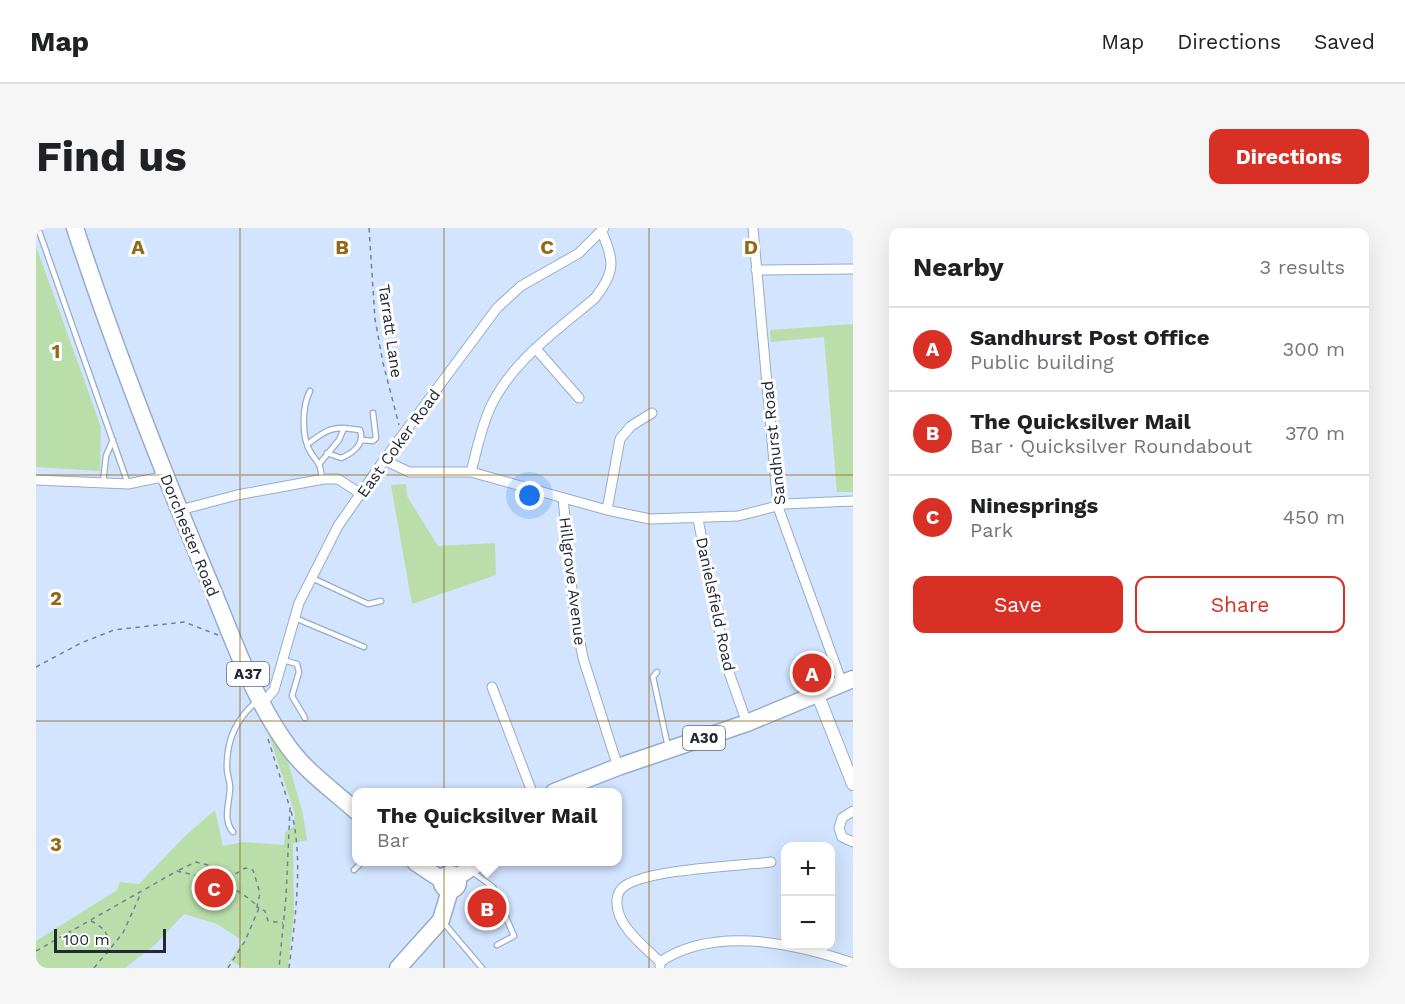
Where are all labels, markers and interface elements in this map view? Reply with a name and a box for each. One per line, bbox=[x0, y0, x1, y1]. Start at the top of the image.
text: Map bbox=[30, 25, 89, 58]
text: Map bbox=[1101, 29, 1144, 54]
text: Directions bbox=[1177, 29, 1281, 54]
text: Saved bbox=[1314, 29, 1375, 54]
button: Directions bbox=[1209, 129, 1369, 184]
text: Find us bbox=[36, 132, 187, 181]
text: A bbox=[131, 235, 145, 259]
text: B bbox=[335, 235, 349, 259]
text: C bbox=[540, 235, 554, 259]
text: D bbox=[744, 235, 758, 259]
text: Nearby bbox=[913, 252, 1004, 282]
text: 3 results bbox=[1260, 255, 1345, 279]
street label: Tarratt Lane bbox=[375, 283, 406, 379]
text: Sandhurst Post Office bbox=[970, 325, 1209, 350]
text: A bbox=[926, 337, 939, 361]
text: 300 m bbox=[1283, 337, 1345, 361]
text: 1 bbox=[52, 339, 60, 363]
text: Public building bbox=[970, 350, 1114, 374]
street label: Sandhurst Road bbox=[758, 380, 789, 506]
street label: East Coker Road bbox=[353, 385, 444, 501]
text: The Quicksilver Mail bbox=[970, 409, 1191, 434]
text: B bbox=[926, 421, 939, 445]
text: 370 m bbox=[1285, 421, 1345, 445]
text: Bar · Quicksilver Roundabout bbox=[970, 434, 1252, 458]
street label: Dorchester Road bbox=[156, 471, 223, 599]
your location bbox=[515, 481, 544, 510]
text: Ninesprings bbox=[970, 493, 1098, 518]
text: C bbox=[926, 505, 939, 529]
text: 450 m bbox=[1283, 505, 1345, 529]
street label: Hillgrove Avenue bbox=[555, 516, 590, 646]
text: Park bbox=[970, 518, 1013, 542]
street label: Danielsfield Road bbox=[692, 535, 739, 673]
button: Save bbox=[913, 576, 1123, 633]
button: Share bbox=[1135, 576, 1345, 633]
text: 2 bbox=[50, 586, 62, 610]
pin: A bbox=[792, 650, 832, 696]
road number: A37 bbox=[227, 662, 269, 686]
road number: A30 bbox=[683, 726, 725, 750]
popup bbox=[352, 788, 622, 866]
text: The Quicksilver Mail bbox=[377, 803, 597, 828]
text: Bar bbox=[377, 828, 409, 852]
text: 3 bbox=[50, 832, 62, 856]
map controls bbox=[781, 842, 835, 950]
button: + bbox=[781, 842, 835, 896]
pin: C bbox=[194, 866, 234, 910]
pin: B bbox=[468, 886, 506, 930]
button: − bbox=[781, 896, 835, 950]
scale bar bbox=[54, 926, 166, 954]
text: 100 m bbox=[63, 930, 110, 949]

